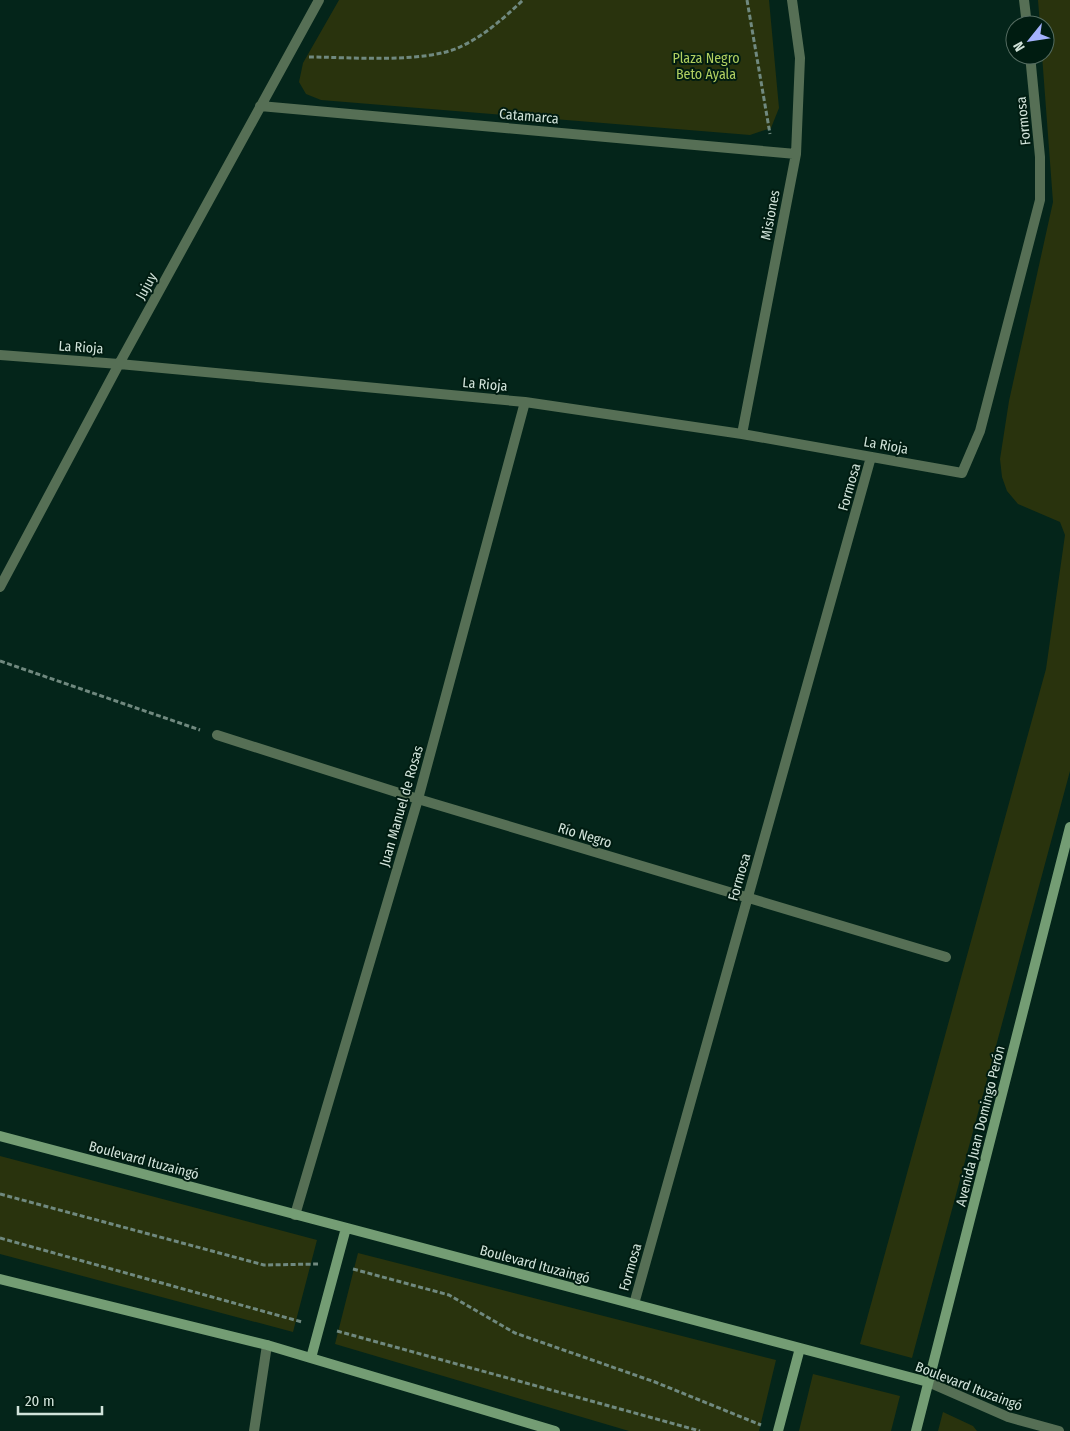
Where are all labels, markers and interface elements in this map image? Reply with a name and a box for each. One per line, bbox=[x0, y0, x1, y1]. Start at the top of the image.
north arrow bbox=[1005, 15, 1055, 65]
text: N bbox=[1010, 38, 1029, 54]
park label: Plaza Negro Beto Ayala bbox=[672, 50, 740, 83]
street label: Formosa bbox=[1012, 96, 1034, 146]
street label: Catamarca bbox=[498, 105, 560, 128]
street label: Misiones bbox=[757, 189, 784, 242]
street label: Jujuy bbox=[132, 269, 161, 303]
street label: La Rioja bbox=[58, 337, 104, 358]
street label: La Rioja bbox=[462, 374, 508, 395]
street label: La Rioja bbox=[862, 433, 910, 458]
street label: Formosa bbox=[835, 461, 864, 513]
street label: Juan Manuel de Rosas bbox=[376, 744, 427, 869]
street label: Río Negro bbox=[556, 819, 614, 852]
street label: Formosa bbox=[725, 851, 754, 903]
street label: Avenida Juan Domingo Perón bbox=[952, 1044, 1009, 1208]
street label: Boulevard Ituzaingó bbox=[87, 1138, 201, 1183]
street label: Formosa bbox=[616, 1241, 645, 1293]
street label: Boulevard Ituzaingó bbox=[478, 1242, 592, 1287]
street label: Boulevard Ituzaingó bbox=[913, 1358, 1025, 1415]
scale bar bbox=[18, 1384, 101, 1416]
text: 20 m bbox=[25, 1392, 55, 1410]

